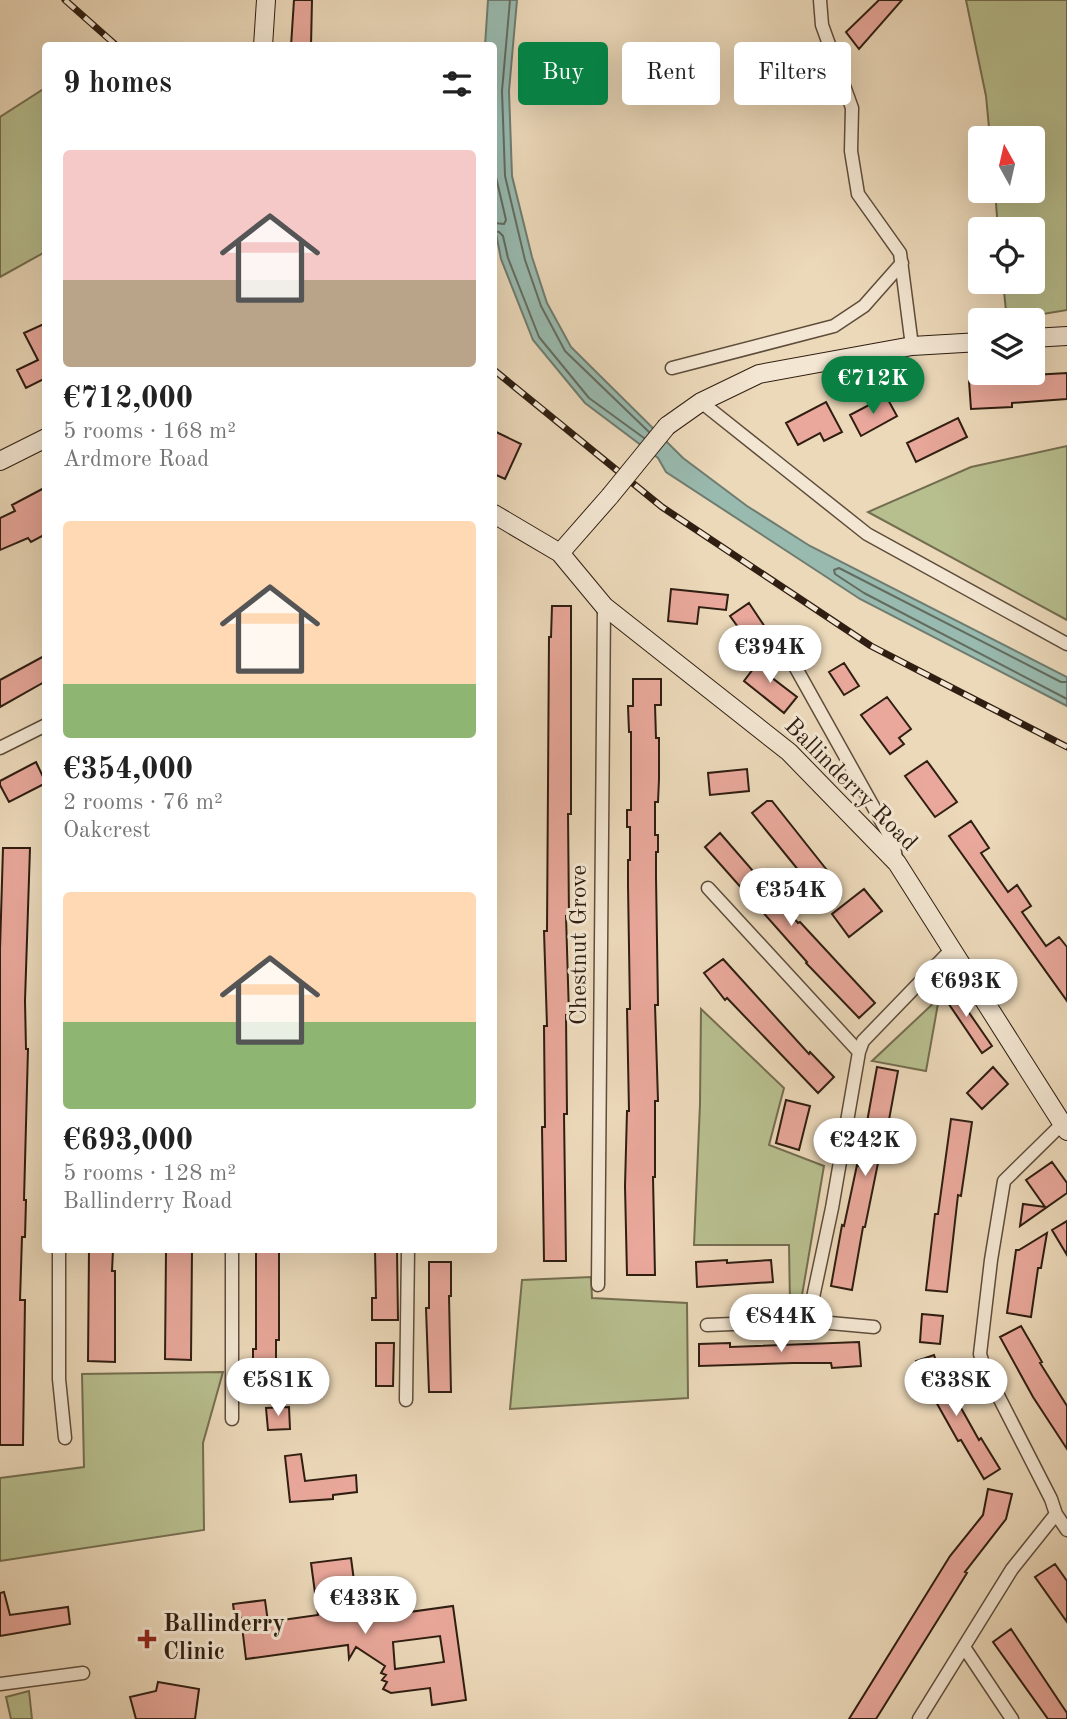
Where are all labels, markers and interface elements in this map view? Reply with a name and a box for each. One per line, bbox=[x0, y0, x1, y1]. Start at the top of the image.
chip: Buy bbox=[518, 42, 608, 105]
chip: Rent bbox=[622, 42, 720, 105]
chip: Filters bbox=[734, 42, 851, 105]
icon: filters bbox=[438, 65, 476, 103]
text: 9 homes bbox=[63, 69, 172, 99]
north arrow bbox=[968, 126, 1045, 203]
map controls bbox=[968, 126, 1045, 385]
icon: home bbox=[207, 195, 333, 321]
button: locate bbox=[968, 217, 1045, 294]
button: layers bbox=[968, 308, 1045, 385]
pin: €712K bbox=[824, 356, 922, 416]
text: €712K bbox=[837, 367, 909, 390]
text: €712,000 bbox=[63, 384, 193, 414]
text: 5 rooms · 168 m² bbox=[63, 420, 236, 443]
text: Ardmore Road bbox=[63, 448, 209, 471]
icon: home bbox=[207, 566, 333, 692]
pin: €394K bbox=[721, 626, 819, 685]
text: €394K bbox=[734, 636, 806, 659]
street label: Ballinderry Road bbox=[779, 714, 921, 856]
text: €354,000 bbox=[63, 755, 193, 785]
text: 2 rooms · 76 m² bbox=[63, 791, 223, 814]
text: Oakcrest bbox=[63, 819, 151, 842]
street label: Chestnut Grove bbox=[568, 865, 592, 1025]
pin: €354K bbox=[742, 869, 840, 928]
text: €354K bbox=[755, 879, 827, 902]
icon: home bbox=[207, 937, 333, 1063]
pin: €693K bbox=[917, 960, 1015, 1019]
text: €693K bbox=[930, 970, 1002, 993]
pin: €242K bbox=[816, 1118, 914, 1178]
text: €693,000 bbox=[63, 1126, 193, 1156]
text: €242K bbox=[829, 1129, 901, 1152]
text: 5 rooms · 128 m² bbox=[63, 1162, 236, 1185]
text: Ballinderry Road bbox=[63, 1190, 233, 1213]
pin: €844K bbox=[732, 1294, 830, 1354]
text: €844K bbox=[745, 1305, 817, 1328]
pin: €581K bbox=[229, 1358, 327, 1418]
pin: €338K bbox=[907, 1358, 1005, 1418]
text: €581K bbox=[242, 1369, 314, 1392]
text: €338K bbox=[920, 1369, 992, 1392]
pin: €433K bbox=[316, 1576, 414, 1636]
text: €433K bbox=[329, 1587, 401, 1610]
place label: Ballinderry Clinic bbox=[163, 1613, 285, 1665]
marker: Ballinderry Clinic bbox=[137, 1629, 157, 1649]

